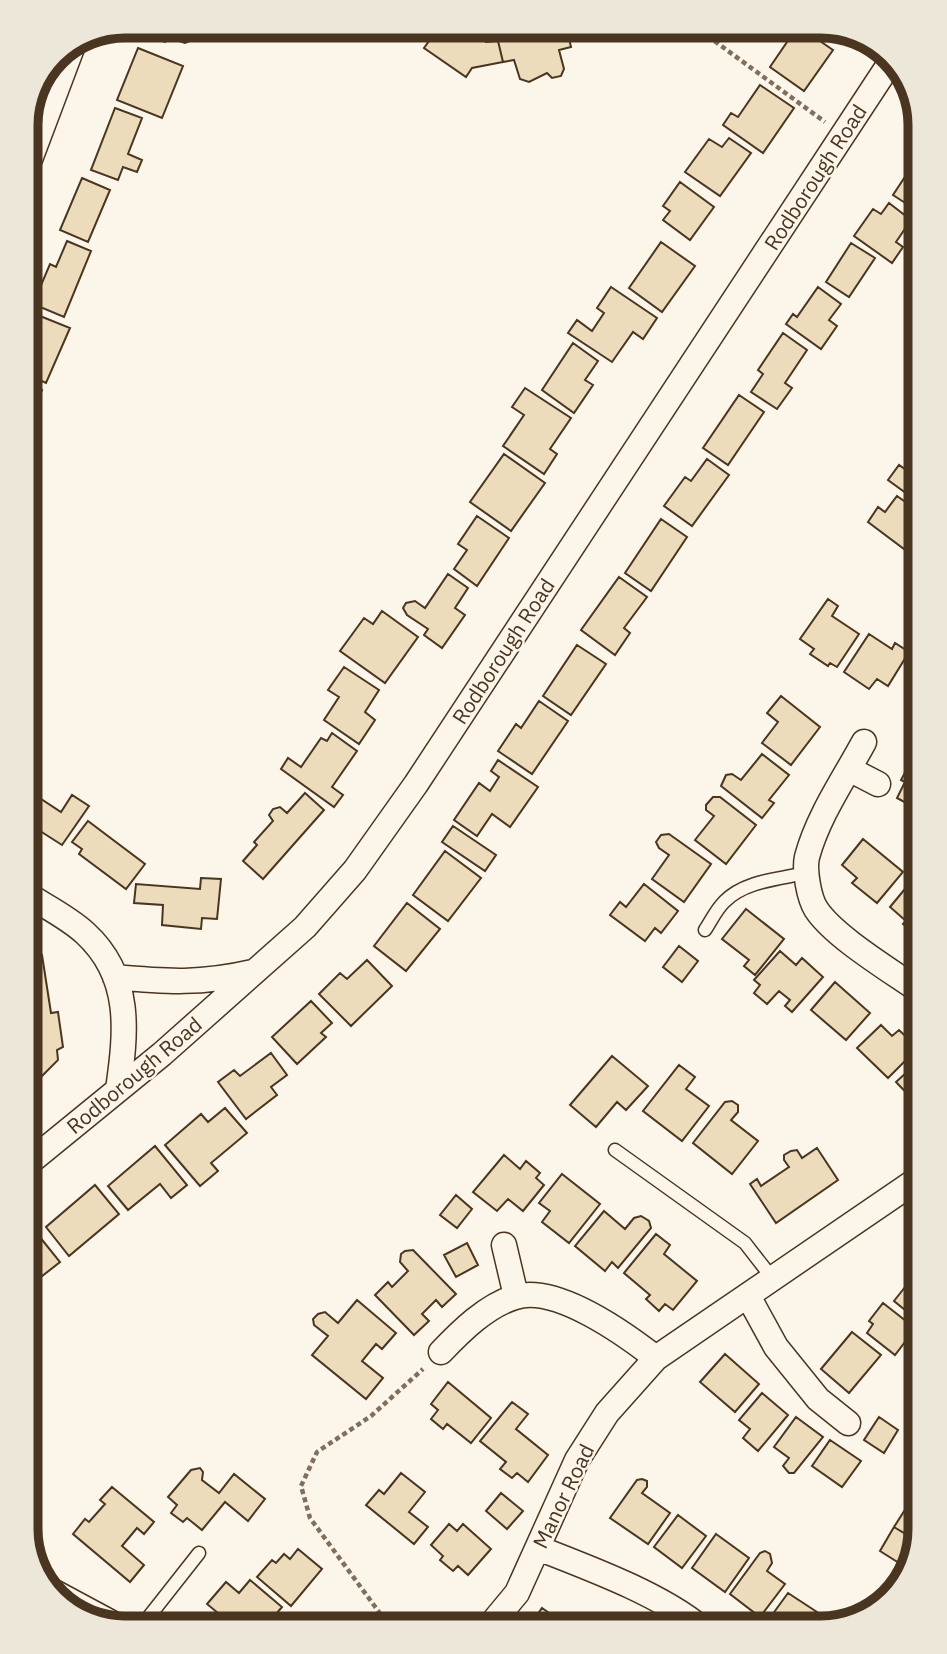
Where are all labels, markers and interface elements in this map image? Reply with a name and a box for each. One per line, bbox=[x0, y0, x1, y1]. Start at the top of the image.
street label: Rodborough Road bbox=[757, 99, 873, 255]
street label: Rodborough Road bbox=[445, 573, 561, 729]
street label: Rodborough Road bbox=[60, 1010, 208, 1140]
street label: Manor Road bbox=[526, 1439, 600, 1553]

